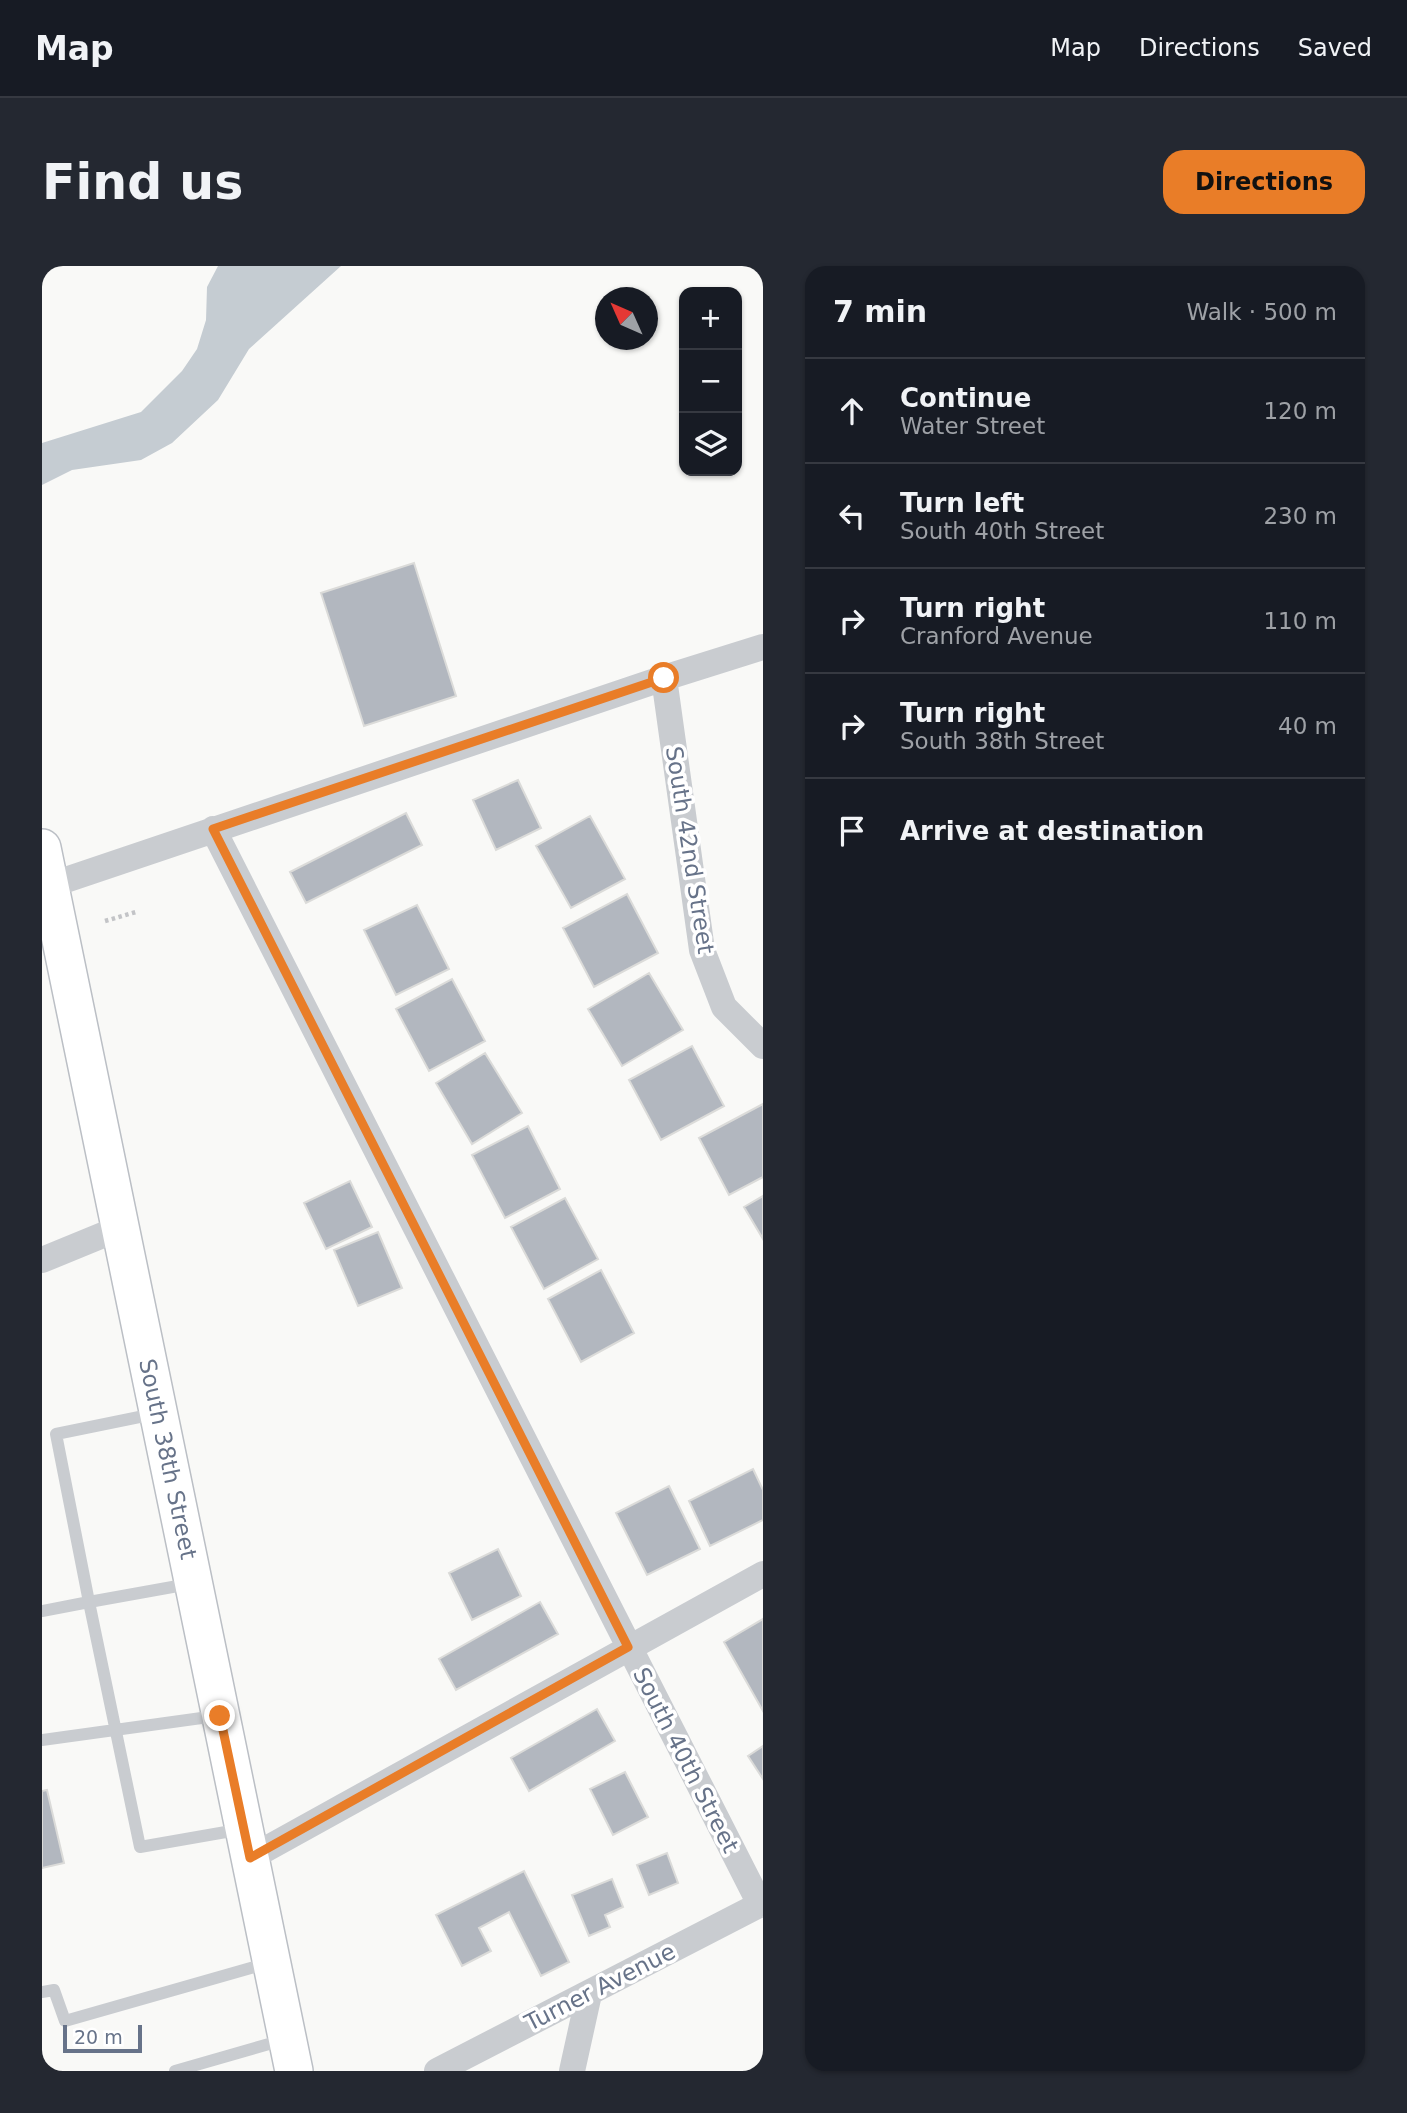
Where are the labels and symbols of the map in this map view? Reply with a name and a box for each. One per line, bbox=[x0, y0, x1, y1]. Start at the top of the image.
north arrow bbox=[595, 287, 658, 350]
route start bbox=[648, 662, 679, 693]
street label: South 42nd Street bbox=[661, 744, 719, 956]
street label: South 38th Street bbox=[134, 1356, 202, 1562]
street label: South 40th Street bbox=[628, 1663, 744, 1857]
route end bbox=[204, 1700, 235, 1731]
street label: Turner Avenue bbox=[520, 1938, 679, 2037]
scale bar bbox=[63, 2022, 142, 2054]

